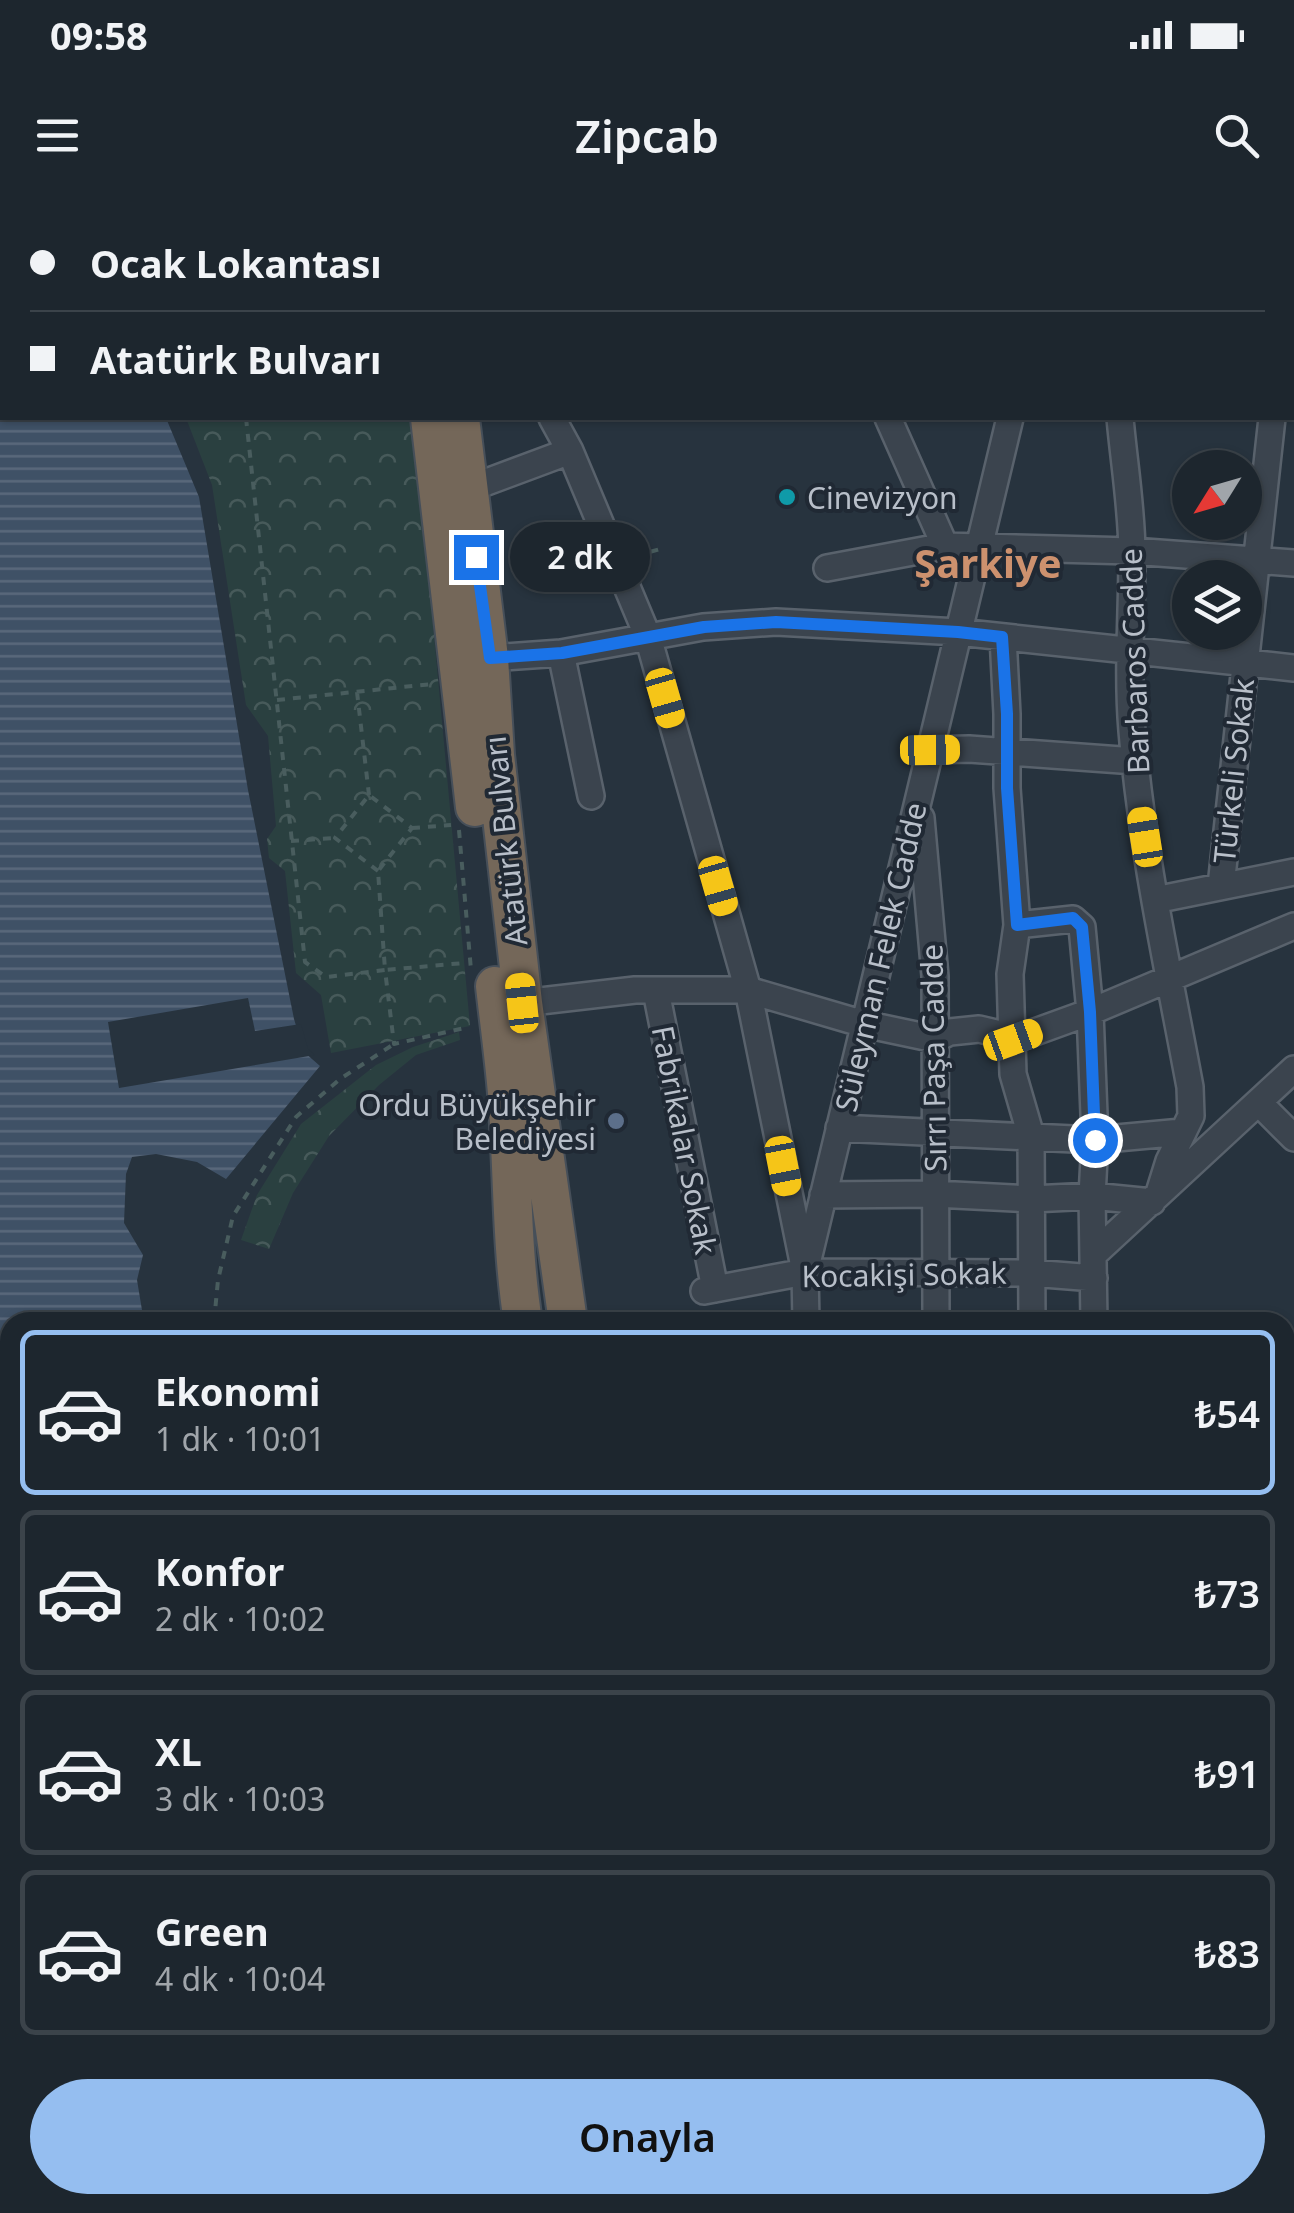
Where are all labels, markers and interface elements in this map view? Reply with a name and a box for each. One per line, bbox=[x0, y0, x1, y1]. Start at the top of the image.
text: 09:58 bbox=[50, 9, 148, 61]
text: Zipcab bbox=[575, 105, 719, 166]
icon: menu bbox=[30, 108, 85, 163]
icon: search bbox=[1209, 108, 1264, 163]
text: Ocak Lokantası bbox=[90, 237, 382, 289]
text: Atatürk Bulvarı bbox=[90, 333, 381, 385]
north arrow bbox=[1172, 450, 1262, 540]
map controls bbox=[1172, 450, 1262, 650]
place label: Cinevizyon bbox=[807, 477, 958, 518]
marker: Cinevizyon bbox=[776, 486, 798, 508]
callout: 2 dk bbox=[511, 522, 651, 592]
route end bbox=[454, 535, 499, 580]
text: 2 dk bbox=[547, 535, 613, 578]
district label: Şarkiye bbox=[914, 535, 1062, 590]
street label: Barbaros Cadde bbox=[1110, 547, 1158, 775]
button: layers bbox=[1172, 560, 1262, 650]
car bbox=[642, 665, 688, 731]
street label: Türkeli Sokak bbox=[1203, 676, 1263, 866]
street label: Atatürk Bulvarı bbox=[474, 734, 536, 948]
car bbox=[900, 734, 960, 766]
street label: Süleyman Felek Cadde bbox=[824, 798, 936, 1116]
car bbox=[1125, 805, 1165, 869]
car bbox=[695, 853, 741, 919]
street label: Sırrı Paşa Cadde bbox=[911, 944, 955, 1172]
car bbox=[504, 972, 540, 1034]
car bbox=[980, 1016, 1046, 1064]
street label: Fabrikalar Sokak bbox=[643, 1022, 727, 1258]
place label: Ordu Büyükşehir Belediyesi bbox=[358, 1084, 596, 1159]
marker: Ordu Büyükşehir Belediyesi bbox=[605, 1110, 627, 1132]
route start bbox=[1073, 1118, 1118, 1163]
car bbox=[763, 1134, 803, 1198]
street label: Kocakişi Sokak bbox=[801, 1252, 1007, 1296]
text: Ekonomi bbox=[155, 1365, 320, 1417]
icon: car bbox=[35, 1368, 125, 1458]
text: ₺54 bbox=[1195, 1387, 1260, 1439]
text: 1 dk · 10:01 bbox=[155, 1417, 325, 1460]
text: Konfor bbox=[155, 1545, 284, 1597]
icon: car bbox=[35, 1548, 125, 1638]
text: ₺73 bbox=[1195, 1567, 1260, 1619]
text: 2 dk · 10:02 bbox=[155, 1597, 325, 1640]
text: XL bbox=[155, 1725, 202, 1777]
icon: car bbox=[35, 1728, 125, 1818]
text: ₺91 bbox=[1195, 1747, 1260, 1799]
text: 3 dk · 10:03 bbox=[155, 1777, 325, 1820]
text: Green bbox=[155, 1905, 269, 1957]
icon: car bbox=[35, 1908, 125, 1998]
text: ₺83 bbox=[1195, 1927, 1260, 1979]
text: 4 dk · 10:04 bbox=[155, 1957, 325, 2000]
button: Onayla bbox=[30, 2079, 1265, 2194]

